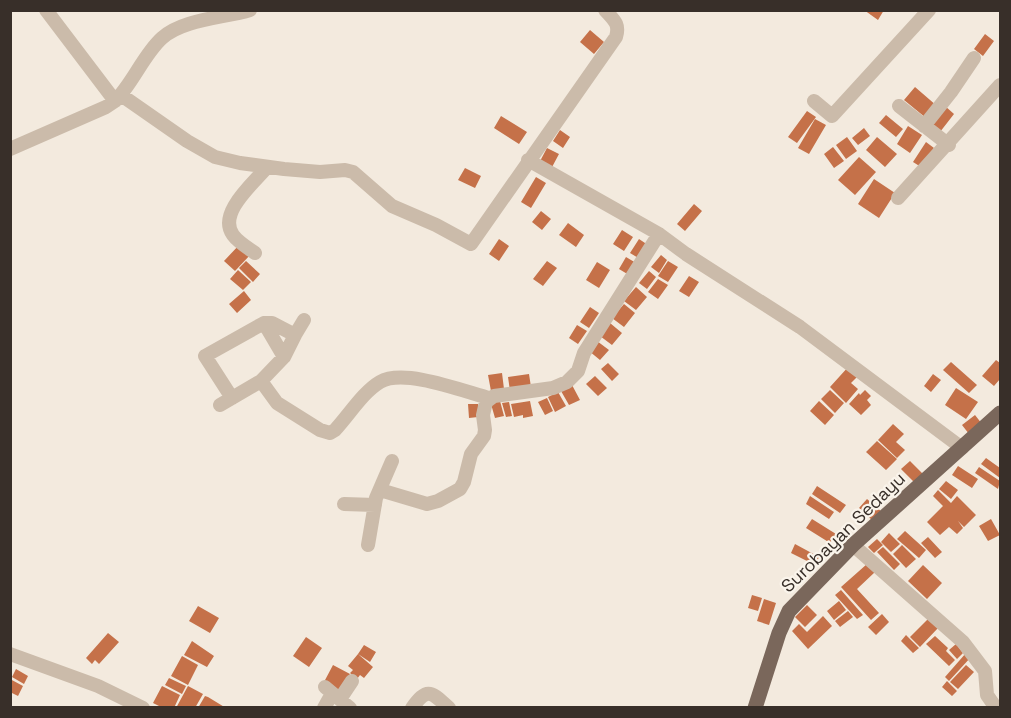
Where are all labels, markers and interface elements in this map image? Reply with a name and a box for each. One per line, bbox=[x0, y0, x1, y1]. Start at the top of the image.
street label: Surobayan Sedayu bbox=[776, 467, 910, 597]

